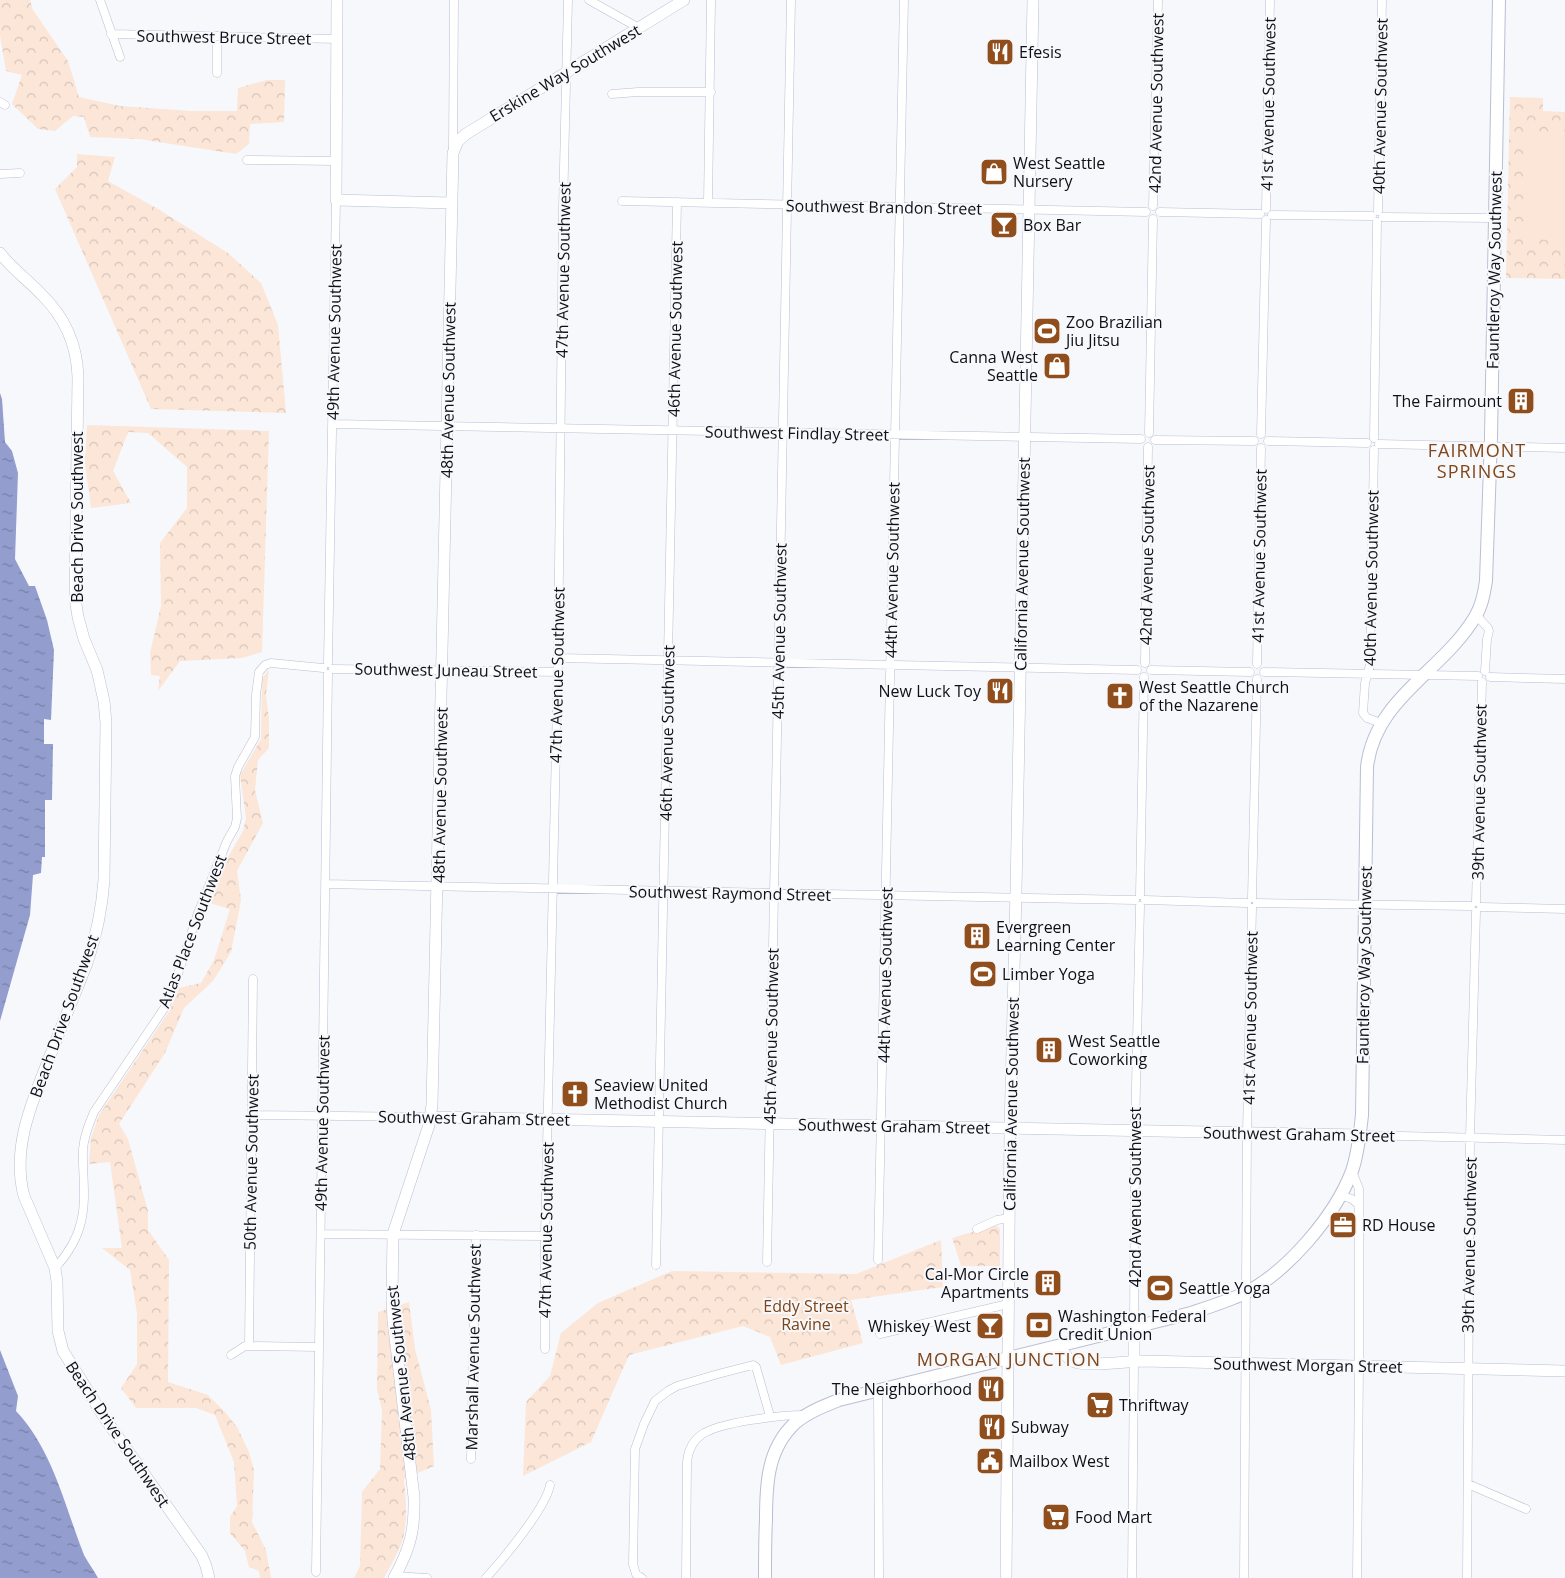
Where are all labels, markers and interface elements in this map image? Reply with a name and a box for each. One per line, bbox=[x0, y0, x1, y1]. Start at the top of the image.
street label: 42nd Avenue Southwest bbox=[1143, 12, 1169, 193]
street label: 41st Avenue Southwest bbox=[1255, 16, 1281, 191]
street label: 40th Avenue Southwest bbox=[1367, 17, 1393, 194]
street label: Erskine Way Southwest bbox=[485, 19, 645, 127]
street label: Southwest Bruce Street bbox=[136, 24, 312, 50]
restaurant icon: Efesis bbox=[985, 37, 1015, 67]
place label: Efesis bbox=[1019, 41, 1062, 63]
place label: West Seattle Nursery bbox=[1013, 152, 1105, 192]
shop icon: West Seattle Nursery bbox=[979, 157, 1009, 187]
street label: Fauntleroy Way Southwest bbox=[1481, 170, 1507, 369]
street label: 47th Avenue Southwest bbox=[550, 181, 576, 358]
street label: Southwest Brandon Street bbox=[786, 194, 983, 220]
bar icon: Box Bar bbox=[989, 210, 1019, 240]
place label: Box Bar bbox=[1023, 214, 1082, 236]
street label: 46th Avenue Southwest bbox=[662, 240, 688, 417]
street label: 49th Avenue Southwest bbox=[321, 243, 347, 420]
street label: 48th Avenue Southwest bbox=[435, 301, 461, 478]
place label: Zoo Brazilian Jiu Jitsu bbox=[1064, 311, 1163, 351]
sports icon: Zoo Brazilian Jiu Jitsu bbox=[1032, 316, 1062, 346]
place label: Canna West Seattle bbox=[949, 346, 1038, 386]
shop icon: Canna West Seattle bbox=[1042, 351, 1072, 381]
building icon: The Fairmount bbox=[1506, 386, 1536, 416]
place label: The Fairmount bbox=[1393, 390, 1502, 412]
street label: Southwest Findlay Street bbox=[705, 420, 890, 446]
street label: Beach Drive Southwest bbox=[66, 431, 88, 603]
district label: FAIRMONT SPRINGS bbox=[1428, 438, 1526, 483]
street label: California Avenue Southwest bbox=[1009, 457, 1035, 671]
street label: 42nd Avenue Southwest bbox=[1134, 464, 1160, 645]
street label: 41st Avenue Southwest bbox=[1246, 468, 1272, 643]
street label: 44th Avenue Southwest bbox=[879, 481, 905, 658]
street label: 40th Avenue Southwest bbox=[1358, 489, 1384, 666]
street label: 45th Avenue Southwest bbox=[766, 542, 792, 719]
street label: 47th Avenue Southwest bbox=[544, 586, 570, 763]
street label: 46th Avenue Southwest bbox=[654, 644, 680, 821]
street label: Southwest Juneau Street bbox=[354, 657, 538, 683]
restaurant icon: New Luck Toy bbox=[985, 676, 1015, 706]
place label: West Seattle Church of the Nazarene bbox=[1139, 676, 1289, 716]
place label: New Luck Toy bbox=[879, 680, 982, 702]
church icon: West Seattle Church of the Nazarene bbox=[1105, 681, 1135, 711]
street label: 39th Avenue Southwest bbox=[1466, 703, 1492, 880]
street label: 48th Avenue Southwest bbox=[427, 706, 453, 883]
street label: Atlas Place Southwest bbox=[153, 851, 231, 1011]
street label: Fauntleroy Way Southwest bbox=[1351, 865, 1377, 1064]
street label: Southwest Raymond Street bbox=[629, 880, 832, 906]
street label: 44th Avenue Southwest bbox=[872, 886, 898, 1063]
place label: Evergreen Learning Center bbox=[996, 916, 1116, 956]
building icon: Evergreen Learning Center bbox=[962, 921, 992, 951]
street label: 41st Avenue Southwest bbox=[1237, 930, 1263, 1105]
street label: Beach Drive Southwest bbox=[24, 931, 104, 1100]
street label: 45th Avenue Southwest bbox=[758, 947, 784, 1124]
sports icon: Limber Yoga bbox=[968, 959, 998, 989]
place label: Limber Yoga bbox=[1002, 963, 1095, 985]
street label: California Avenue Southwest bbox=[998, 997, 1024, 1211]
place label: West Seattle Coworking bbox=[1068, 1030, 1160, 1070]
street label: 49th Avenue Southwest bbox=[309, 1034, 335, 1211]
building icon: West Seattle Coworking bbox=[1034, 1035, 1064, 1065]
street label: 50th Avenue Southwest bbox=[238, 1073, 264, 1250]
place label: Seaview United Methodist Church bbox=[594, 1074, 728, 1114]
church icon: Seaview United Methodist Church bbox=[560, 1079, 590, 1109]
street label: Southwest Graham Street bbox=[378, 1105, 570, 1131]
street label: 42nd Avenue Southwest bbox=[1124, 1107, 1146, 1287]
street label: Southwest Graham Street bbox=[798, 1113, 990, 1139]
street label: Southwest Graham Street bbox=[1203, 1121, 1395, 1147]
street label: 47th Avenue Southwest bbox=[533, 1141, 559, 1318]
street label: 39th Avenue Southwest bbox=[1456, 1156, 1482, 1333]
office icon: RD House bbox=[1328, 1210, 1358, 1240]
place label: RD House bbox=[1362, 1214, 1436, 1236]
street label: Marshall Avenue Southwest bbox=[460, 1243, 486, 1451]
place label: Cal-Mor Circle Apartments bbox=[925, 1263, 1029, 1303]
building icon: Cal-Mor Circle Apartments bbox=[1033, 1268, 1063, 1298]
sports icon: Seattle Yoga bbox=[1145, 1273, 1175, 1303]
place label: Seattle Yoga bbox=[1179, 1277, 1270, 1299]
street label: 48th Avenue Southwest bbox=[381, 1284, 421, 1462]
park label: Eddy Street Ravine bbox=[763, 1295, 849, 1335]
place label: Washington Federal Credit Union bbox=[1058, 1305, 1206, 1345]
bank icon: Washington Federal Credit Union bbox=[1024, 1310, 1054, 1340]
bar icon: Whiskey West bbox=[975, 1311, 1005, 1341]
place label: Whiskey West bbox=[868, 1315, 971, 1337]
district label: MORGAN JUNCTION bbox=[917, 1347, 1101, 1371]
street label: Southwest Morgan Street bbox=[1213, 1352, 1403, 1378]
street label: Beach Drive Southwest bbox=[61, 1357, 175, 1512]
restaurant icon: The Neighborhood bbox=[976, 1374, 1006, 1404]
place label: The Neighborhood bbox=[832, 1378, 972, 1400]
supermarket icon: Thriftway bbox=[1085, 1390, 1115, 1420]
place label: Thriftway bbox=[1119, 1394, 1190, 1416]
restaurant icon: Subway bbox=[977, 1412, 1007, 1442]
place label: Subway bbox=[1011, 1416, 1070, 1438]
public building icon: Mailbox West bbox=[975, 1446, 1005, 1476]
place label: Mailbox West bbox=[1009, 1450, 1110, 1472]
supermarket icon: Food Mart bbox=[1041, 1502, 1071, 1532]
place label: Food Mart bbox=[1075, 1506, 1152, 1528]

